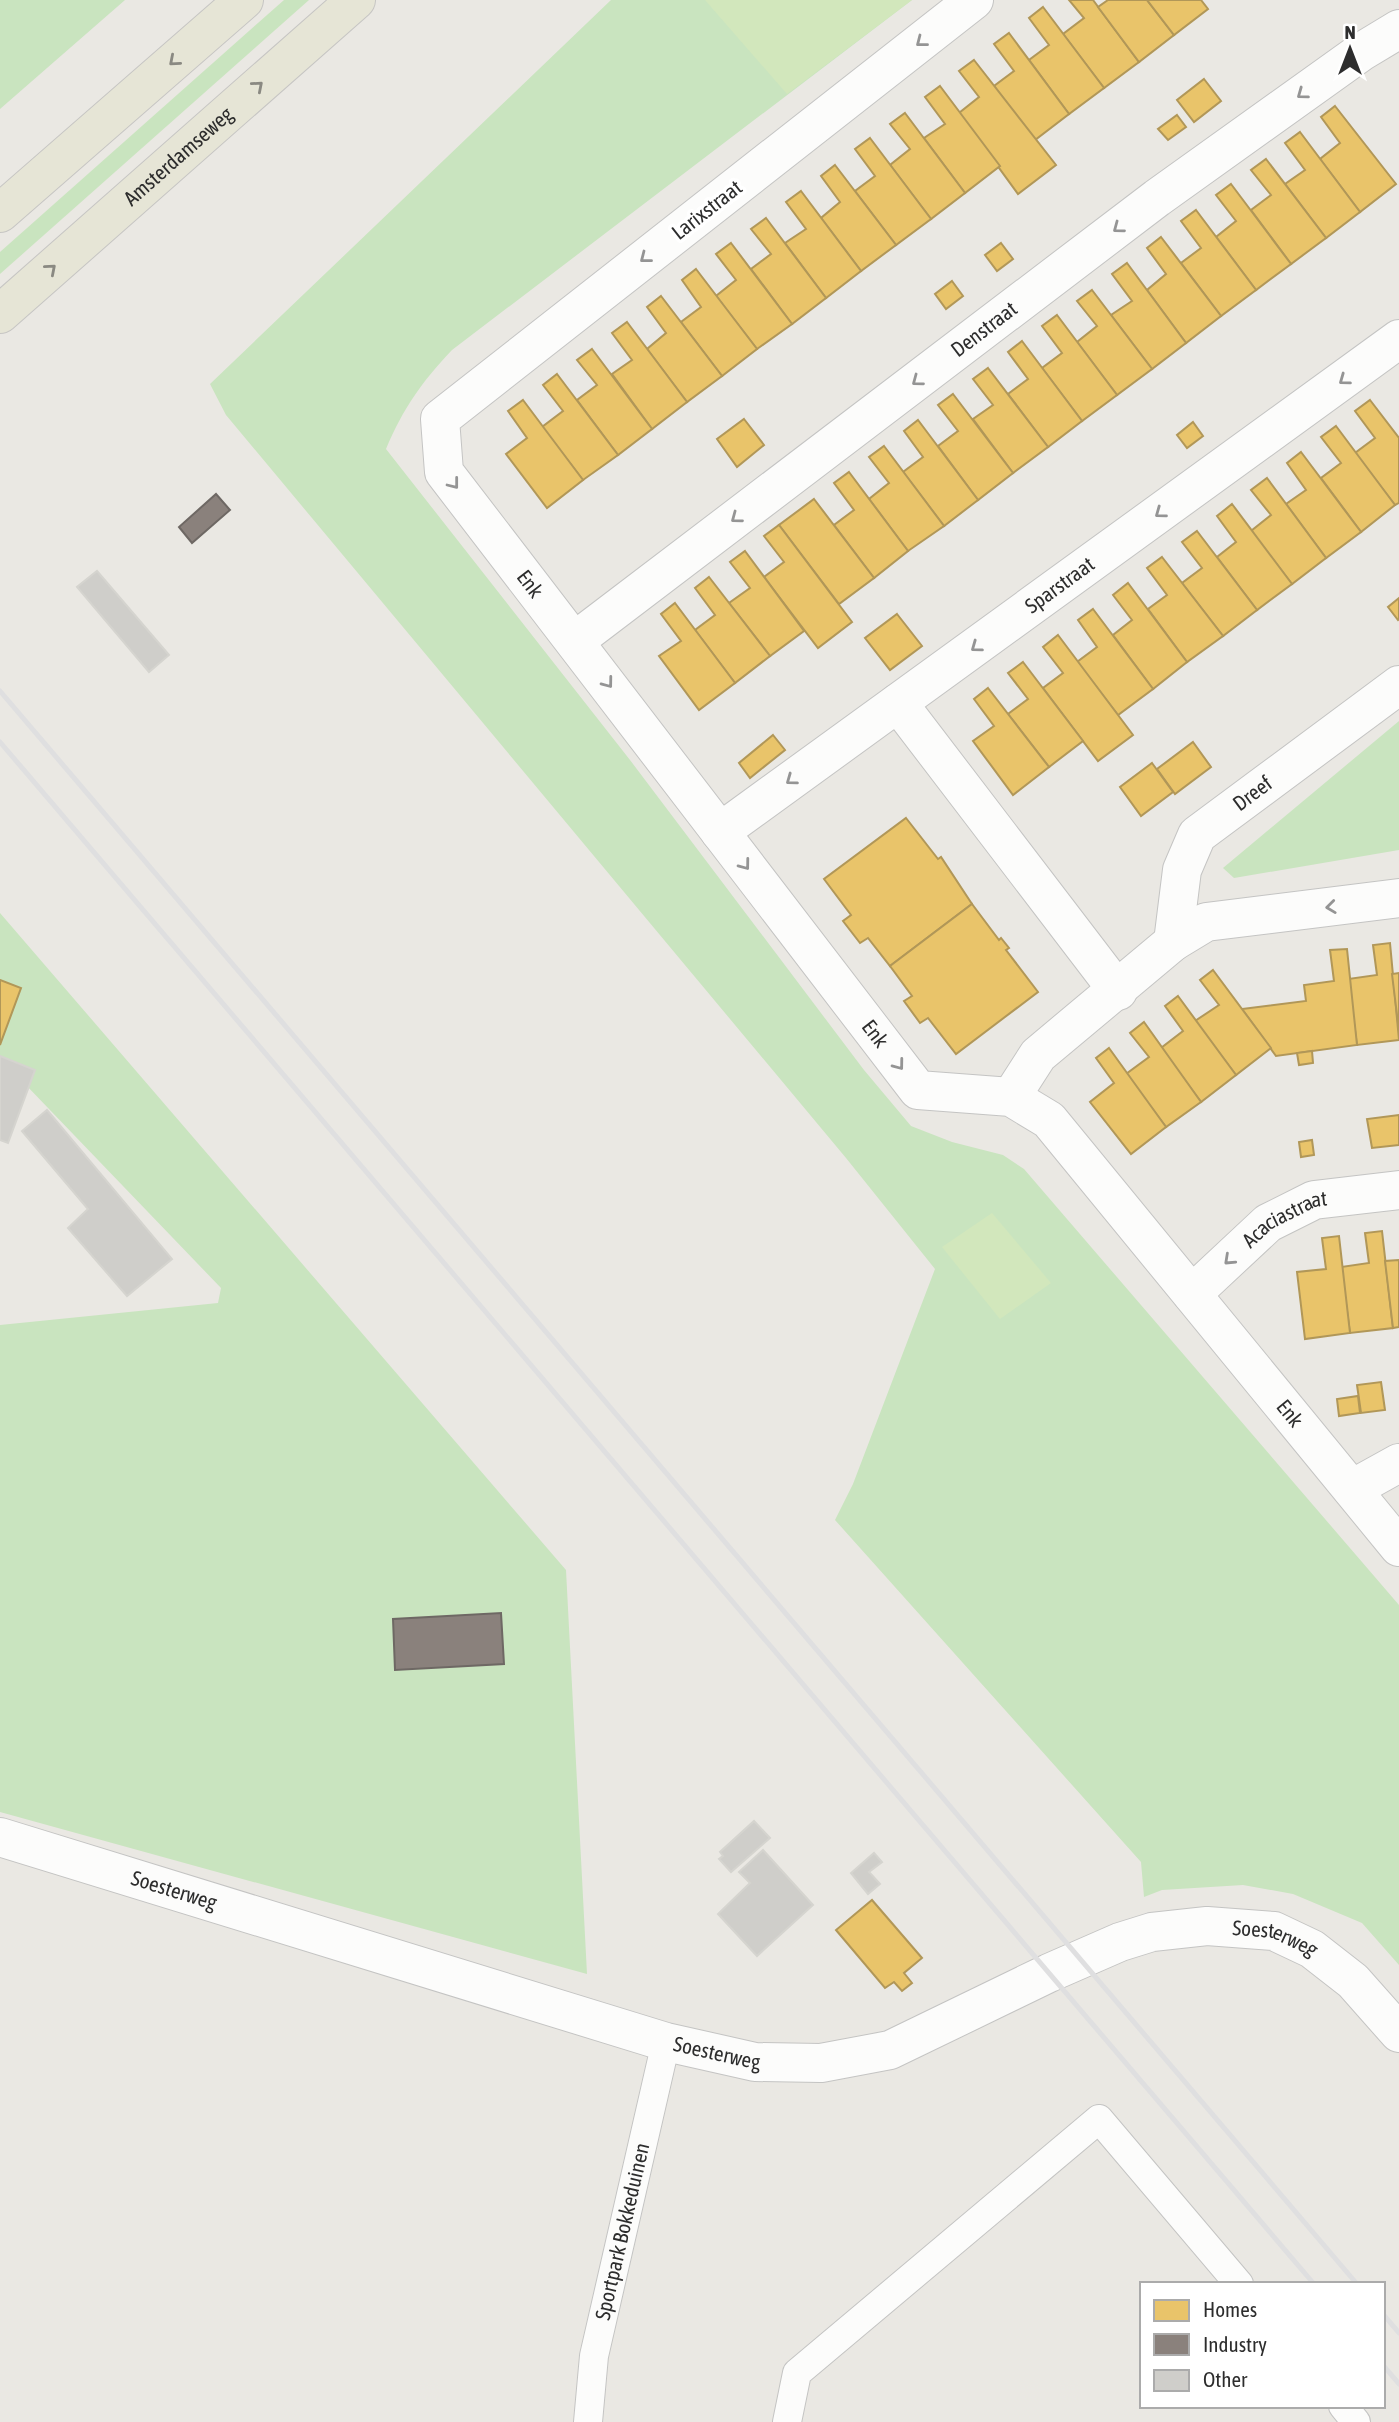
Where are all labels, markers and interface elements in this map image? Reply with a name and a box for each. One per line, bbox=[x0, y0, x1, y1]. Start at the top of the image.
north arrow bbox=[1315, 14, 1385, 84]
text: N bbox=[1344, 21, 1356, 43]
one-way arrow bbox=[916, 34, 928, 47]
one-way arrow bbox=[169, 53, 182, 65]
one-way arrow bbox=[250, 82, 263, 94]
one-way arrow bbox=[1297, 86, 1310, 98]
street label: Amsterdamseweg bbox=[119, 102, 237, 210]
street label: Larixstraat bbox=[667, 174, 746, 244]
one-way arrow bbox=[1113, 220, 1126, 233]
one-way arrow bbox=[641, 250, 653, 263]
one-way arrow bbox=[43, 265, 56, 277]
street label: Denstraat bbox=[946, 296, 1021, 361]
one-way arrow bbox=[1339, 371, 1352, 384]
one-way arrow bbox=[912, 372, 925, 385]
one-way arrow bbox=[445, 477, 458, 489]
one-way arrow bbox=[1155, 505, 1168, 518]
one-way arrow bbox=[731, 510, 744, 523]
street label: Sparstraat bbox=[1020, 551, 1099, 618]
street label: Enk bbox=[512, 565, 549, 602]
one-way arrow bbox=[971, 639, 984, 651]
one-way arrow bbox=[600, 675, 613, 688]
street label: Dreef bbox=[1228, 770, 1277, 815]
one-way arrow bbox=[786, 772, 799, 784]
one-way arrow bbox=[737, 857, 750, 870]
one-way arrow bbox=[1325, 899, 1337, 914]
street label: Enk bbox=[858, 1015, 894, 1052]
one-way arrow bbox=[890, 1057, 903, 1070]
street label: Acaciastraat bbox=[1237, 1186, 1328, 1252]
one-way arrow bbox=[1224, 1252, 1237, 1265]
street label: Enk bbox=[1272, 1394, 1309, 1432]
street label: Soesterweg bbox=[129, 1865, 220, 1914]
street label: Soesterweg bbox=[1232, 1915, 1324, 1960]
street label: Soesterweg bbox=[671, 2031, 760, 2073]
street label: Sportpark Bokkeduinen bbox=[590, 2140, 654, 2322]
legend bbox=[1140, 2282, 1385, 2408]
text: Homes bbox=[1203, 2297, 1257, 2321]
text: Industry bbox=[1203, 2332, 1267, 2356]
text: Other bbox=[1203, 2367, 1248, 2391]

